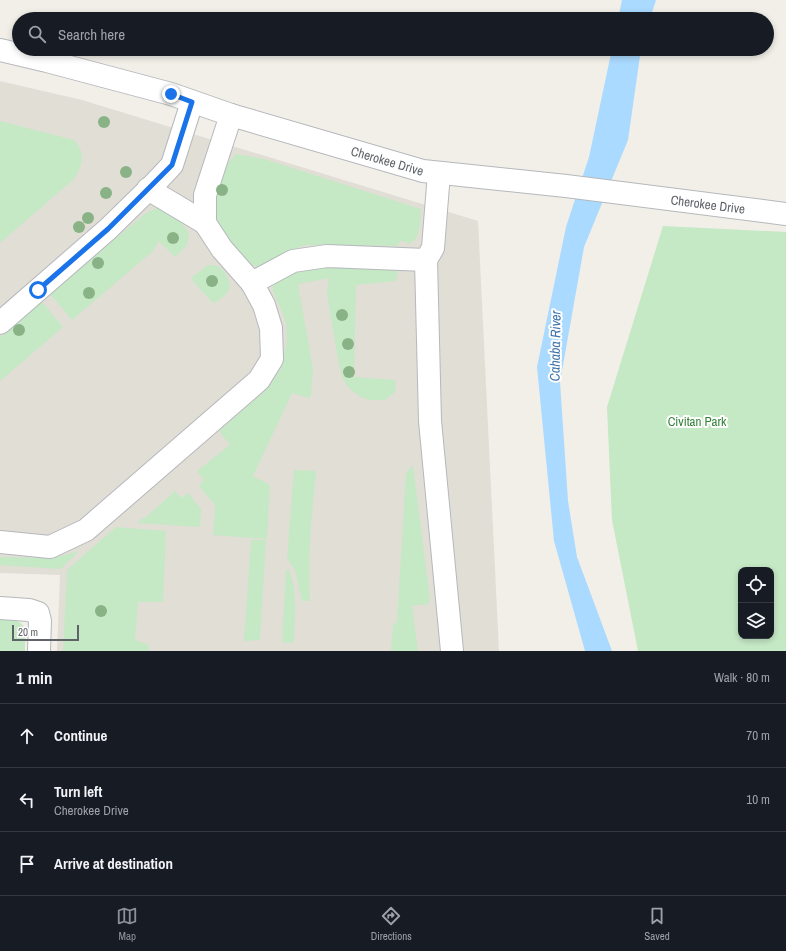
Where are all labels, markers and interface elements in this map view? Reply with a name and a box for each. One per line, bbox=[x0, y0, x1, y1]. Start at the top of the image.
search box bbox=[12, 12, 774, 56]
icon: search bbox=[26, 23, 48, 45]
text: Search here bbox=[58, 24, 125, 45]
route end bbox=[162, 85, 180, 103]
street label: Cherokee Drive bbox=[349, 142, 426, 180]
street label: Cherokee Drive bbox=[670, 191, 746, 218]
route start bbox=[29, 281, 47, 299]
water label: Cahaba River bbox=[545, 309, 565, 382]
park label: Civitan Park bbox=[668, 413, 727, 430]
map controls bbox=[738, 567, 774, 639]
button: locate bbox=[738, 567, 774, 603]
button: layers bbox=[738, 603, 774, 639]
scale bar bbox=[12, 623, 79, 642]
text: 20 m bbox=[18, 625, 38, 639]
text: 1 min bbox=[16, 666, 52, 689]
text: Walk · 80 m bbox=[714, 669, 770, 686]
icon: ahead bbox=[16, 725, 38, 747]
text: Continue bbox=[54, 725, 107, 746]
text: 70 m bbox=[746, 727, 770, 744]
text: Turn left bbox=[54, 781, 102, 802]
icon: left bbox=[16, 789, 38, 811]
text: 10 m bbox=[746, 791, 770, 808]
text: Cherokee Drive bbox=[54, 802, 129, 819]
icon: arrive bbox=[16, 853, 38, 875]
text: Arrive at destination bbox=[54, 853, 173, 874]
tab: Map bbox=[116, 905, 138, 943]
tab: Directions bbox=[371, 905, 412, 943]
tab: Saved bbox=[644, 905, 670, 943]

